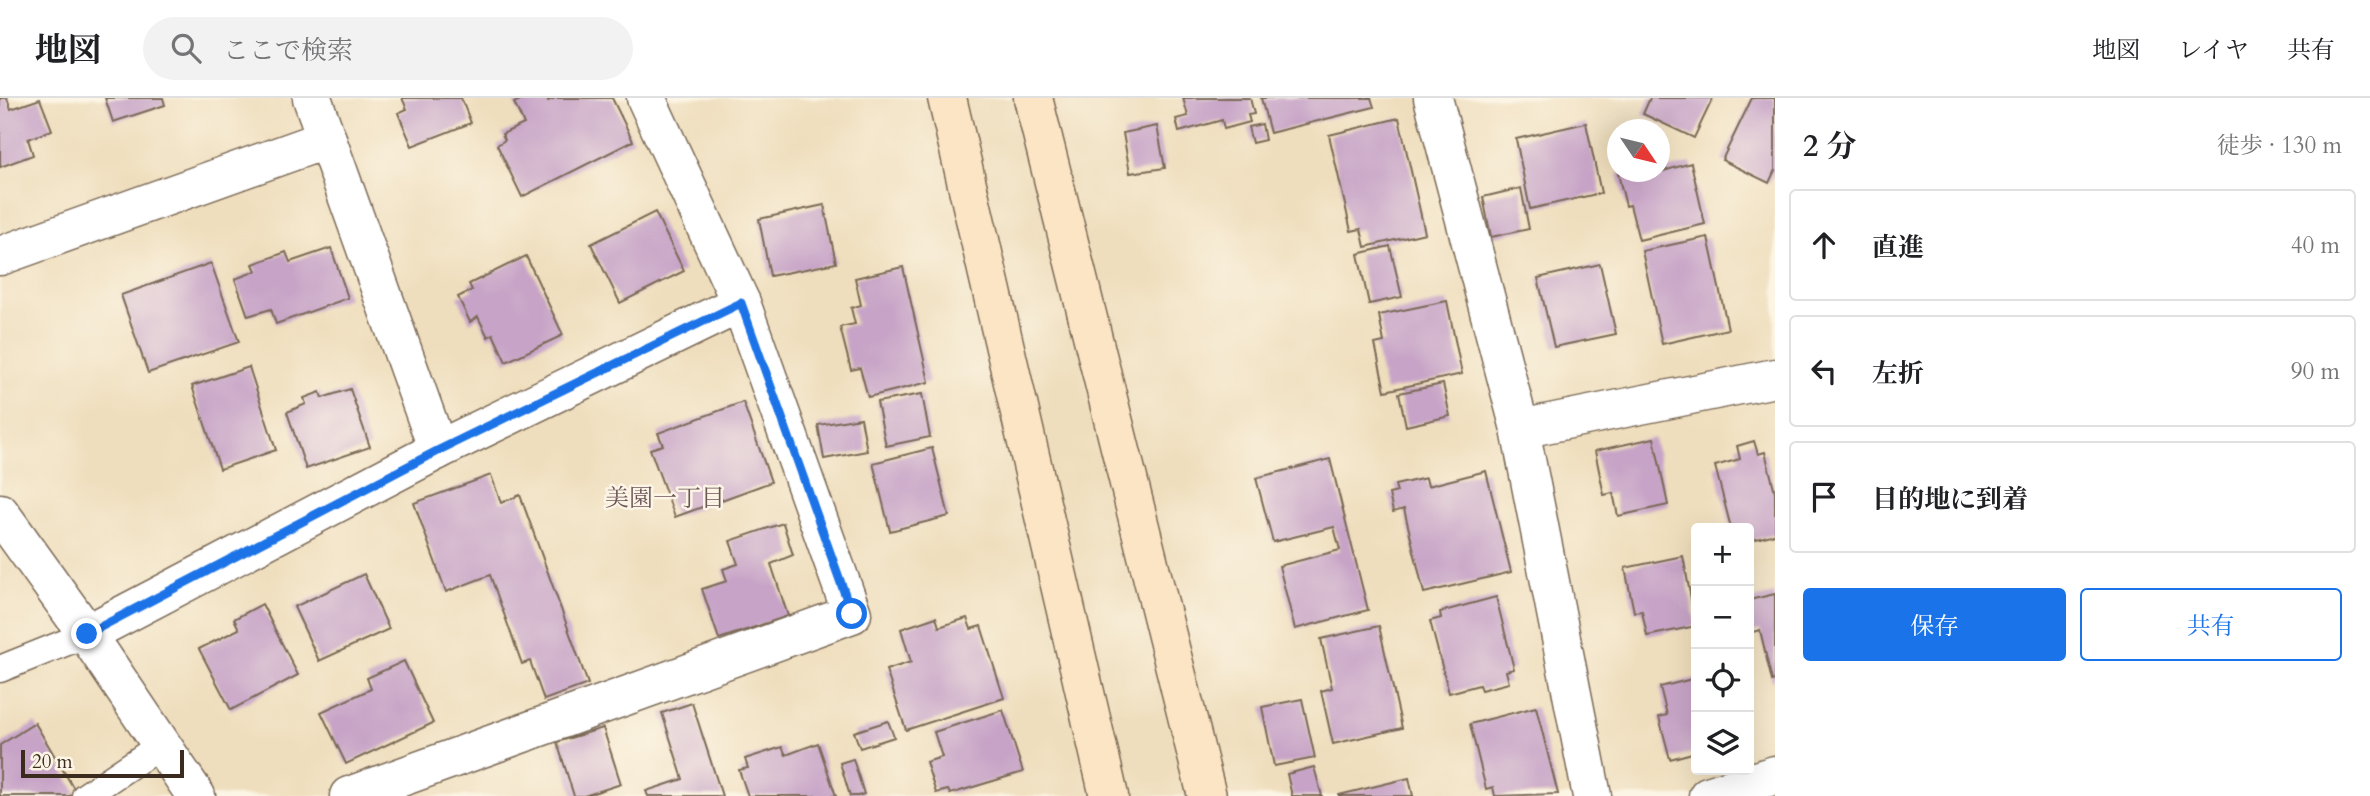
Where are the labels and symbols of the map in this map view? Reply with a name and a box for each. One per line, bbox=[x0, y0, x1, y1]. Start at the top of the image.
north arrow bbox=[1607, 119, 1670, 182]
district label: 美園一丁目 bbox=[605, 482, 725, 515]
route start bbox=[836, 598, 867, 629]
route end bbox=[71, 618, 102, 649]
scale bar bbox=[21, 747, 184, 779]

